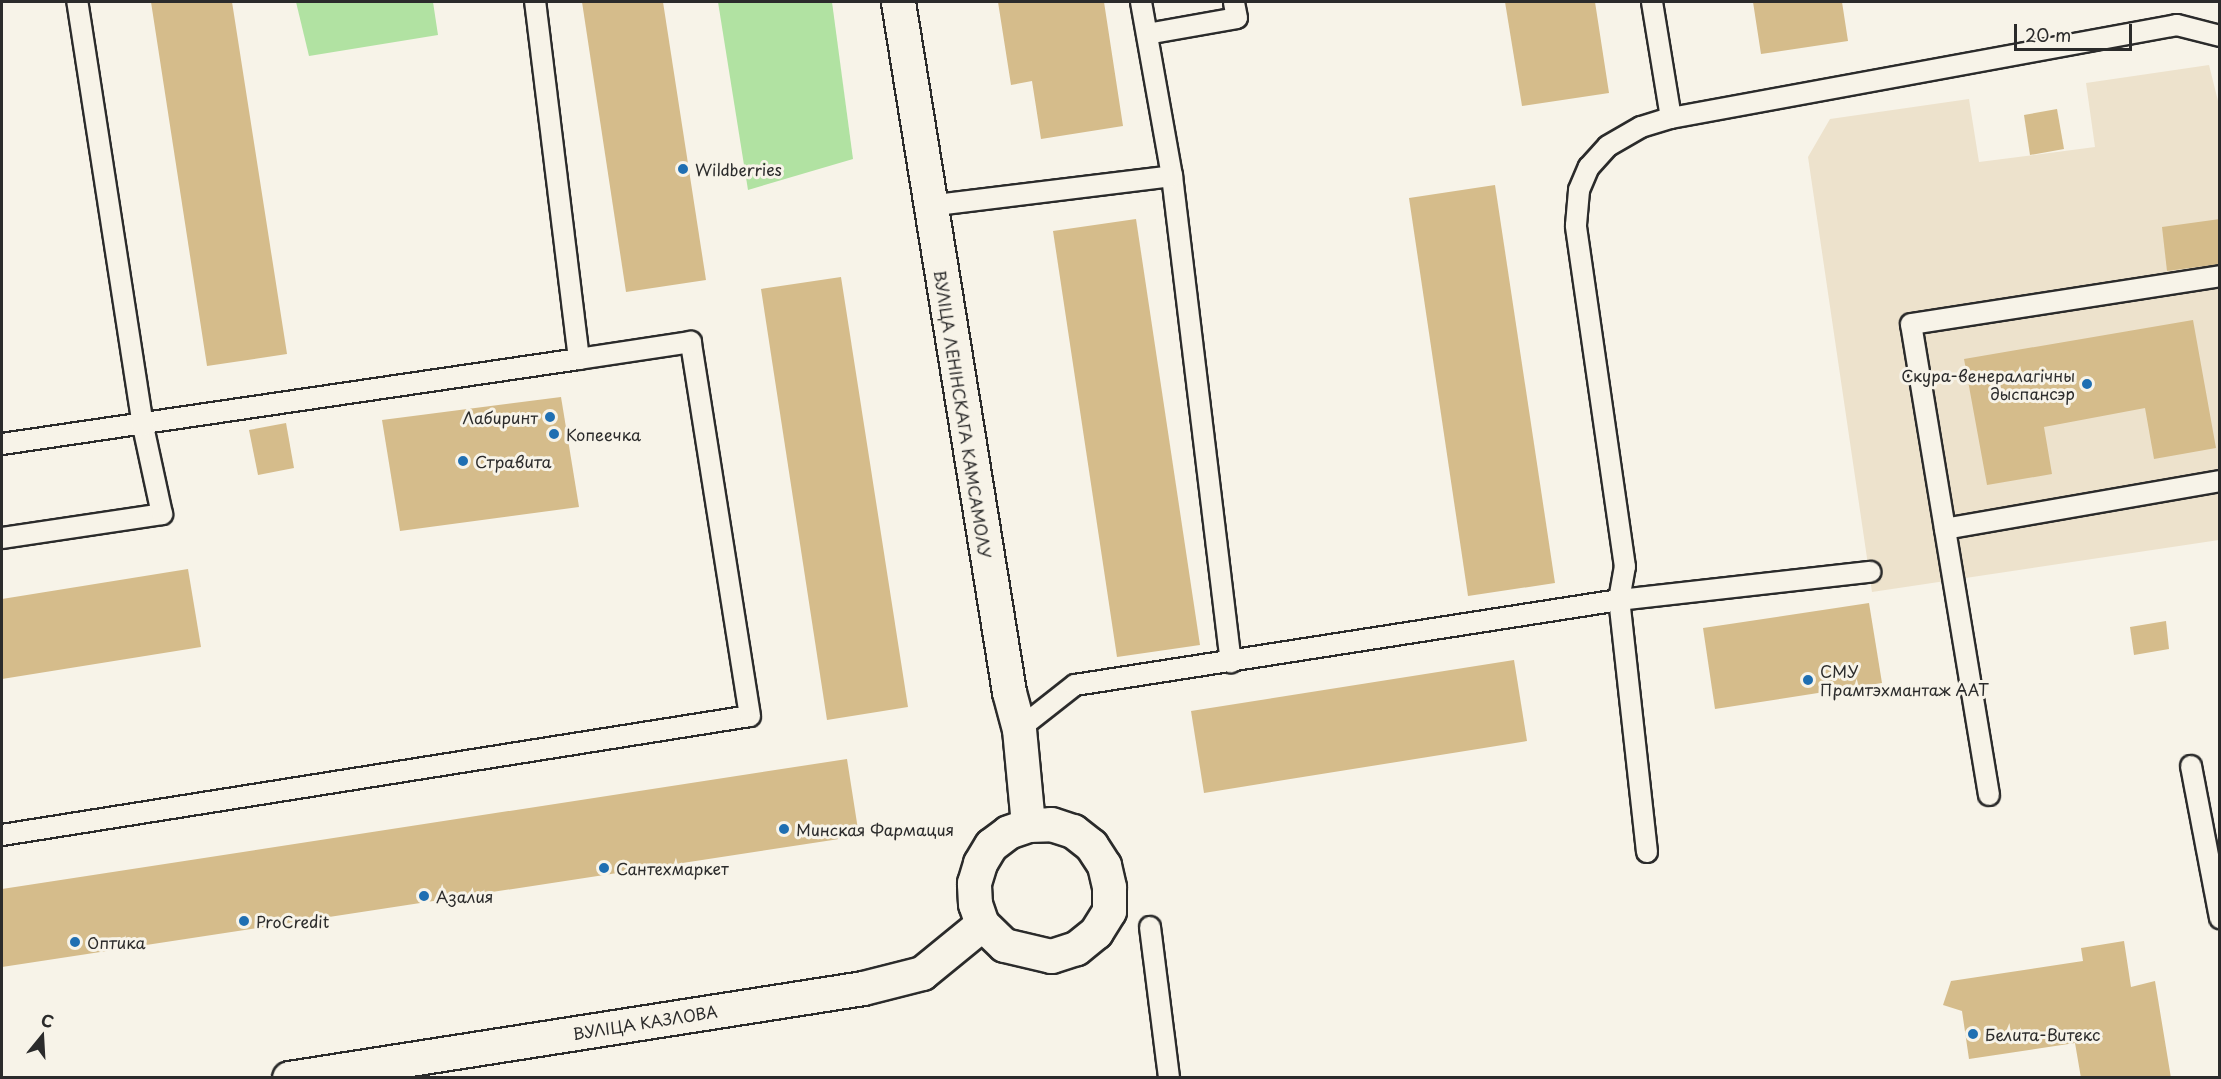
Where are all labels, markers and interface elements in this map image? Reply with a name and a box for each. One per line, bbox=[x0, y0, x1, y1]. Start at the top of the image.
scale bar bbox=[2017, 12, 2136, 50]
text: 20 m bbox=[2025, 21, 2071, 48]
place label: Wildberries bbox=[695, 159, 782, 179]
marker: Wildberries bbox=[676, 162, 690, 176]
street label: ВУЛІЦА ЛЕНІНСКАГА КАМСАМОЛУ bbox=[931, 269, 995, 559]
place label: Скура-венералагічны дыспансэр bbox=[1901, 365, 2075, 403]
marker: Скура-венералагічны дыспансэр bbox=[2080, 377, 2094, 391]
place label: Лабиринт bbox=[462, 407, 538, 427]
marker: Лабиринт bbox=[543, 410, 557, 424]
place label: Копеечка bbox=[566, 424, 641, 444]
marker: Копеечка bbox=[547, 427, 561, 441]
place label: Стравита bbox=[475, 451, 552, 471]
marker: Стравита bbox=[456, 454, 470, 468]
place label: СМУ Прамтэхмантаж ААТ bbox=[1820, 661, 1989, 699]
marker: СМУ Прамтэхмантаж ААТ bbox=[1801, 673, 1815, 687]
place label: Минская Фармация bbox=[796, 819, 955, 839]
marker: Минская Фармация bbox=[777, 822, 791, 836]
place label: Сантехмаркет bbox=[616, 858, 729, 878]
marker: Сантехмаркет bbox=[597, 861, 611, 875]
place label: Азалия bbox=[436, 886, 493, 906]
marker: Азалия bbox=[417, 889, 431, 903]
place label: ProCredit bbox=[256, 911, 329, 931]
marker: ProCredit bbox=[237, 914, 251, 928]
place label: Оптика bbox=[87, 932, 146, 952]
marker: Оптика bbox=[68, 935, 82, 949]
street label: ВУЛІЦА КАЗЛОВА bbox=[571, 1001, 719, 1043]
north arrow bbox=[12, 1007, 72, 1067]
text: С bbox=[38, 1007, 57, 1033]
place label: Белита-Витекс bbox=[1985, 1024, 2100, 1044]
marker: Белита-Витекс bbox=[1966, 1027, 1980, 1041]

